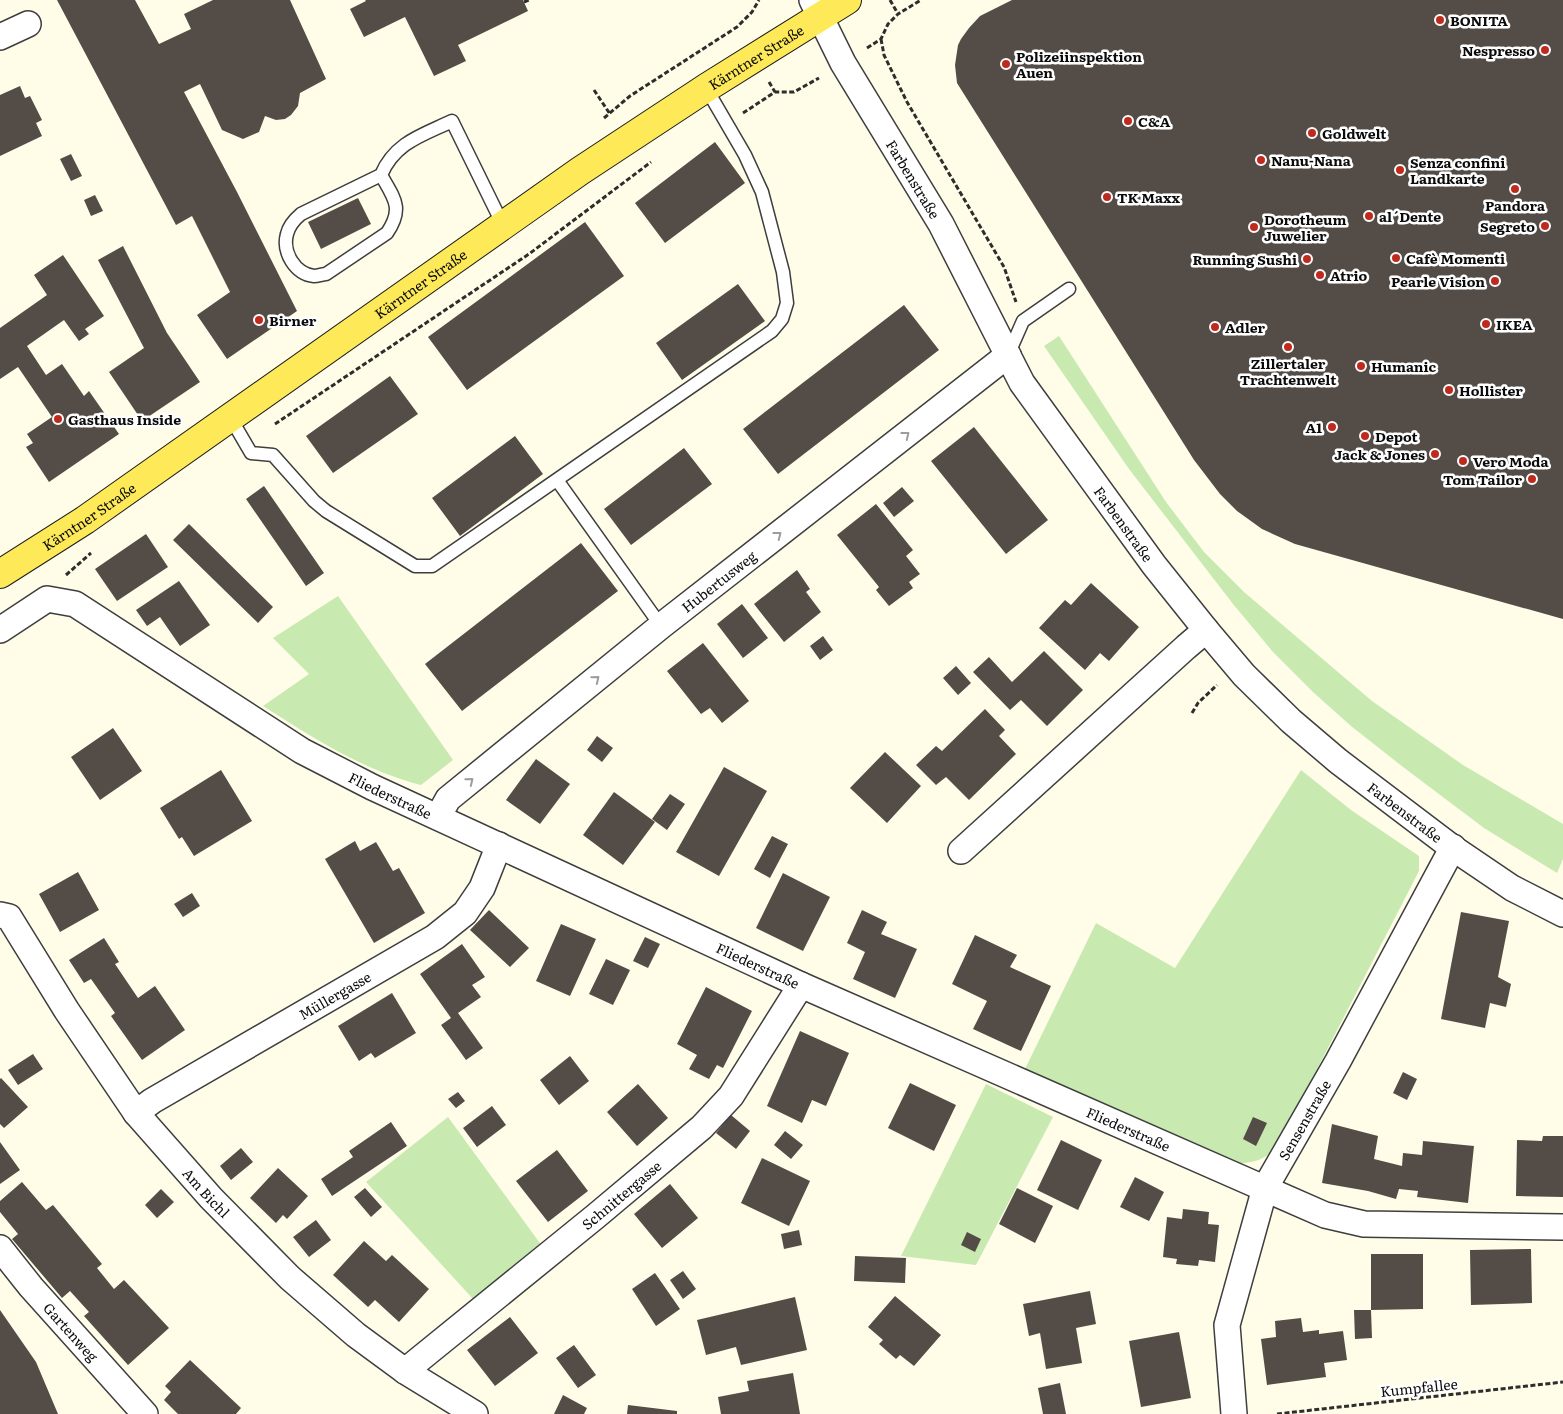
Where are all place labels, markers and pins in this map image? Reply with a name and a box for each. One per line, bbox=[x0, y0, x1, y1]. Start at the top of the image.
place label: BONITA bbox=[1450, 10, 1508, 30]
marker: BONITA bbox=[1434, 14, 1446, 26]
place label: Nespresso bbox=[1462, 40, 1535, 60]
marker: Nespresso bbox=[1539, 44, 1551, 56]
place label: Polizeiinspektion Auen bbox=[1016, 46, 1142, 82]
marker: Polizeiinspektion Auen bbox=[1000, 58, 1012, 70]
place label: C&A bbox=[1138, 111, 1171, 131]
marker: C&A bbox=[1122, 115, 1134, 127]
place label: Goldwelt bbox=[1322, 123, 1387, 143]
marker: Goldwelt bbox=[1306, 127, 1318, 139]
place label: Nanu-Nana bbox=[1271, 150, 1352, 170]
place label: Senza confini Landkarte bbox=[1410, 152, 1505, 188]
marker: Nanu-Nana bbox=[1255, 154, 1267, 166]
marker: Senza confini Landkarte bbox=[1394, 164, 1406, 176]
marker: Pandora bbox=[1509, 183, 1521, 195]
place label: TK Maxx bbox=[1117, 187, 1180, 207]
marker: TK Maxx bbox=[1101, 191, 1113, 203]
place label: Pandora bbox=[1485, 195, 1546, 215]
place label: al´Dente bbox=[1379, 206, 1441, 226]
place label: Dorotheum Juwelier bbox=[1264, 209, 1346, 245]
marker: al´Dente bbox=[1363, 210, 1375, 222]
place label: Segreto bbox=[1480, 216, 1535, 236]
marker: Segreto bbox=[1539, 220, 1551, 232]
marker: Dorotheum Juwelier bbox=[1248, 221, 1260, 233]
place label: Cafè Momenti bbox=[1406, 248, 1505, 268]
place label: Running Sushi bbox=[1192, 249, 1297, 269]
marker: Cafè Momenti bbox=[1390, 252, 1402, 264]
marker: Running Sushi bbox=[1301, 253, 1313, 265]
place label: Atrio bbox=[1330, 265, 1368, 285]
marker: Atrio bbox=[1314, 269, 1326, 281]
place label: Pearle Vision bbox=[1391, 271, 1485, 291]
marker: Pearle Vision bbox=[1489, 275, 1501, 287]
place label: Birner bbox=[269, 310, 317, 330]
marker: Birner bbox=[253, 314, 265, 326]
place label: IKEA bbox=[1496, 314, 1533, 334]
place label: Adler bbox=[1225, 317, 1266, 337]
marker: IKEA bbox=[1480, 318, 1492, 330]
marker: Adler bbox=[1209, 321, 1221, 333]
marker: Zillertaler Trachtenwelt bbox=[1282, 341, 1294, 353]
place label: Zillertaler Trachtenwelt bbox=[1240, 353, 1337, 389]
place label: Humanic bbox=[1371, 356, 1437, 376]
marker: Humanic bbox=[1355, 360, 1367, 372]
place label: Hollister bbox=[1459, 380, 1523, 400]
marker: Hollister bbox=[1443, 384, 1455, 396]
place label: Gasthaus Inside bbox=[68, 409, 181, 429]
marker: Gasthaus Inside bbox=[52, 413, 64, 425]
place label: A1 bbox=[1306, 417, 1322, 437]
marker: A1 bbox=[1326, 421, 1338, 433]
place label: Depot bbox=[1375, 426, 1418, 446]
marker: Depot bbox=[1359, 430, 1371, 442]
place label: Jack & Jones bbox=[1334, 444, 1425, 464]
marker: Jack & Jones bbox=[1429, 448, 1441, 460]
place label: Vero Moda bbox=[1473, 451, 1550, 471]
marker: Vero Moda bbox=[1457, 455, 1469, 467]
place label: Tom Tailor bbox=[1443, 469, 1522, 489]
marker: Tom Tailor bbox=[1526, 473, 1538, 485]

